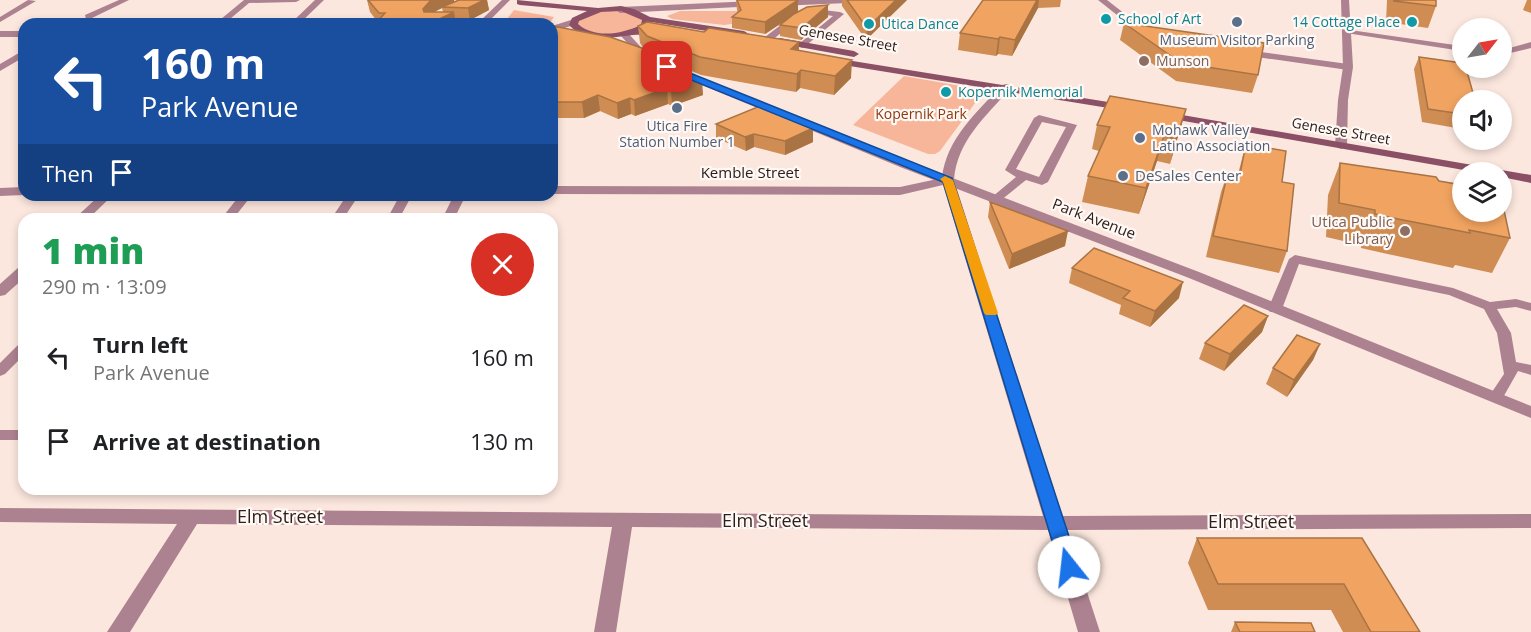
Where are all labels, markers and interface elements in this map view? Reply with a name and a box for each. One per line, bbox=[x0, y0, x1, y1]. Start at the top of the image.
place label: School of Art bbox=[1118, 9, 1201, 28]
marker: School of Art bbox=[1099, 12, 1113, 26]
place label: 14 Cottage Place bbox=[1292, 12, 1400, 31]
place label: Utica Dance bbox=[881, 14, 959, 33]
marker: Museum Visitor Parking bbox=[1230, 15, 1244, 29]
marker: 14 Cottage Place bbox=[1405, 15, 1419, 29]
marker: Utica Dance bbox=[862, 17, 876, 31]
north arrow bbox=[1452, 18, 1512, 78]
map controls bbox=[1452, 18, 1512, 222]
street label: Genesee Street bbox=[797, 20, 899, 56]
place label: Museum Visitor Parking bbox=[1160, 30, 1315, 49]
text: 160 m bbox=[141, 34, 265, 91]
pin bbox=[641, 41, 692, 92]
icon: left bbox=[42, 42, 120, 120]
icon: arrive bbox=[650, 50, 683, 83]
place label: Munson bbox=[1156, 51, 1209, 70]
marker: Munson bbox=[1137, 54, 1151, 68]
place label: Kopernik Memorial bbox=[958, 82, 1083, 101]
marker: Kopernik Memorial bbox=[939, 85, 953, 99]
text: Park Avenue bbox=[141, 88, 298, 125]
button: sound bbox=[1452, 90, 1512, 150]
marker: Utica Fire Station Number 1 bbox=[670, 101, 684, 115]
park label: Kopernik Park bbox=[875, 104, 967, 123]
street label: Genesee Street bbox=[1290, 113, 1392, 149]
place label: Utica Fire Station Number 1 bbox=[619, 116, 735, 151]
place label: Mohawk Valley Latino Association bbox=[1152, 120, 1270, 155]
marker: Mohawk Valley Latino Association bbox=[1133, 131, 1147, 145]
icon: arrive bbox=[105, 156, 138, 189]
text: Then bbox=[42, 158, 93, 188]
street label: Kemble Street bbox=[701, 162, 799, 182]
button: layers bbox=[1452, 162, 1512, 222]
place label: DeSales Center bbox=[1135, 165, 1241, 185]
marker: DeSales Center bbox=[1116, 169, 1130, 183]
street label: Park Avenue bbox=[1050, 193, 1139, 243]
place label: Utica Public Library bbox=[1311, 211, 1393, 248]
marker: Utica Public Library bbox=[1398, 224, 1412, 238]
text: 1 min bbox=[42, 226, 144, 275]
button: close bbox=[471, 233, 534, 296]
text: 290 m · 13:09 bbox=[42, 273, 167, 300]
text: Turn left bbox=[93, 329, 188, 359]
icon: left bbox=[42, 341, 75, 374]
text: 160 m bbox=[470, 342, 534, 372]
text: Park Avenue bbox=[93, 359, 210, 386]
icon: arrive bbox=[42, 425, 75, 458]
text: Arrive at destination bbox=[93, 426, 321, 456]
text: 130 m bbox=[470, 426, 534, 456]
street label: Elm Street bbox=[237, 504, 323, 528]
street label: Elm Street bbox=[722, 508, 808, 532]
street label: Elm Street bbox=[1208, 509, 1294, 533]
position arrow bbox=[1037, 535, 1101, 599]

